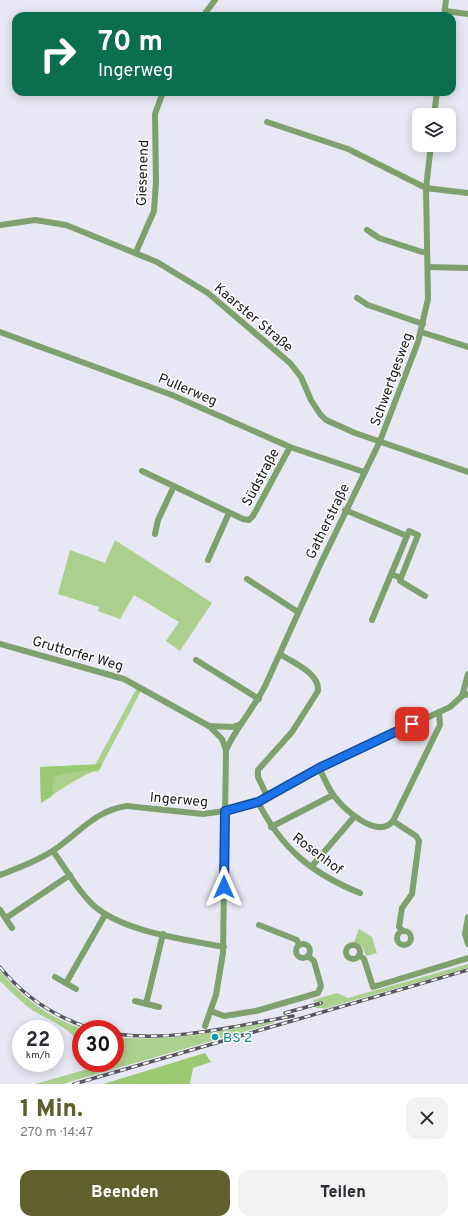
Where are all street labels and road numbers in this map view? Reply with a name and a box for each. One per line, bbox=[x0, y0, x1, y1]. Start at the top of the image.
street label: Giesenend bbox=[134, 140, 153, 207]
street label: Kaarster Straße bbox=[210, 280, 296, 356]
street label: Schwertgesweg bbox=[368, 330, 417, 429]
street label: Pullerweg bbox=[155, 370, 220, 410]
street label: Südstraße bbox=[239, 446, 284, 510]
street label: Gatherstraße bbox=[303, 481, 354, 562]
street label: Gruttorfer Weg bbox=[30, 633, 125, 676]
street label: Ingerweg bbox=[149, 789, 209, 812]
street label: Rosenhof bbox=[288, 830, 346, 879]

